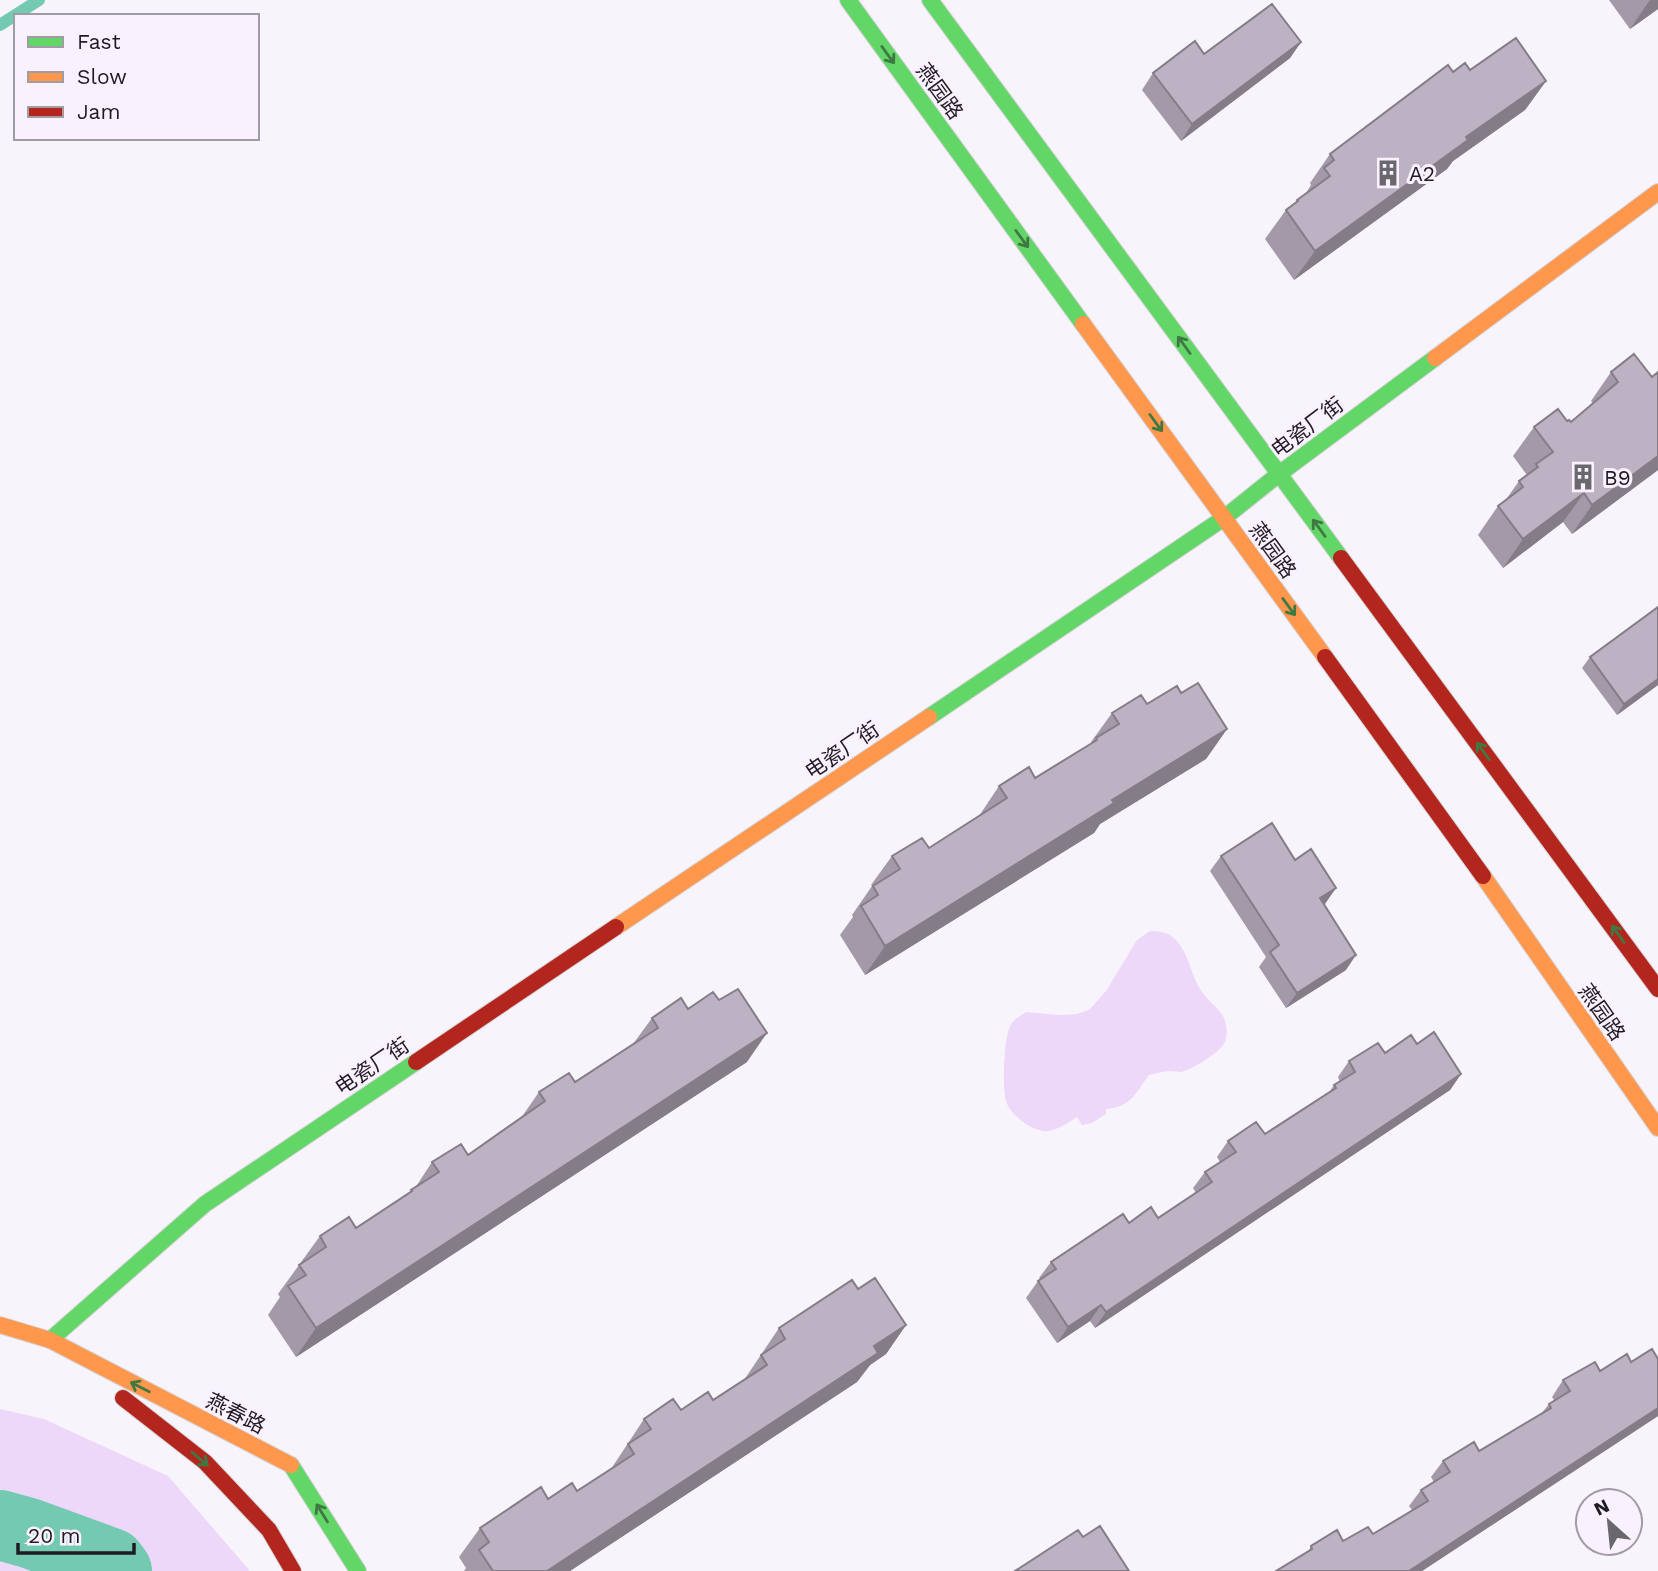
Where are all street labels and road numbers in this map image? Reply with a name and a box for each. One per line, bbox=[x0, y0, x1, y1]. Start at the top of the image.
street label: 燕园路 bbox=[911, 58, 969, 124]
street label: 电瓷厂街 bbox=[1266, 392, 1348, 462]
street label: 燕园路 bbox=[1244, 517, 1302, 583]
street label: 电瓷厂街 bbox=[800, 716, 884, 784]
street label: 燕园路 bbox=[1574, 979, 1630, 1045]
street label: 电瓷厂街 bbox=[330, 1032, 414, 1100]
street label: 燕春路 bbox=[202, 1388, 270, 1438]

